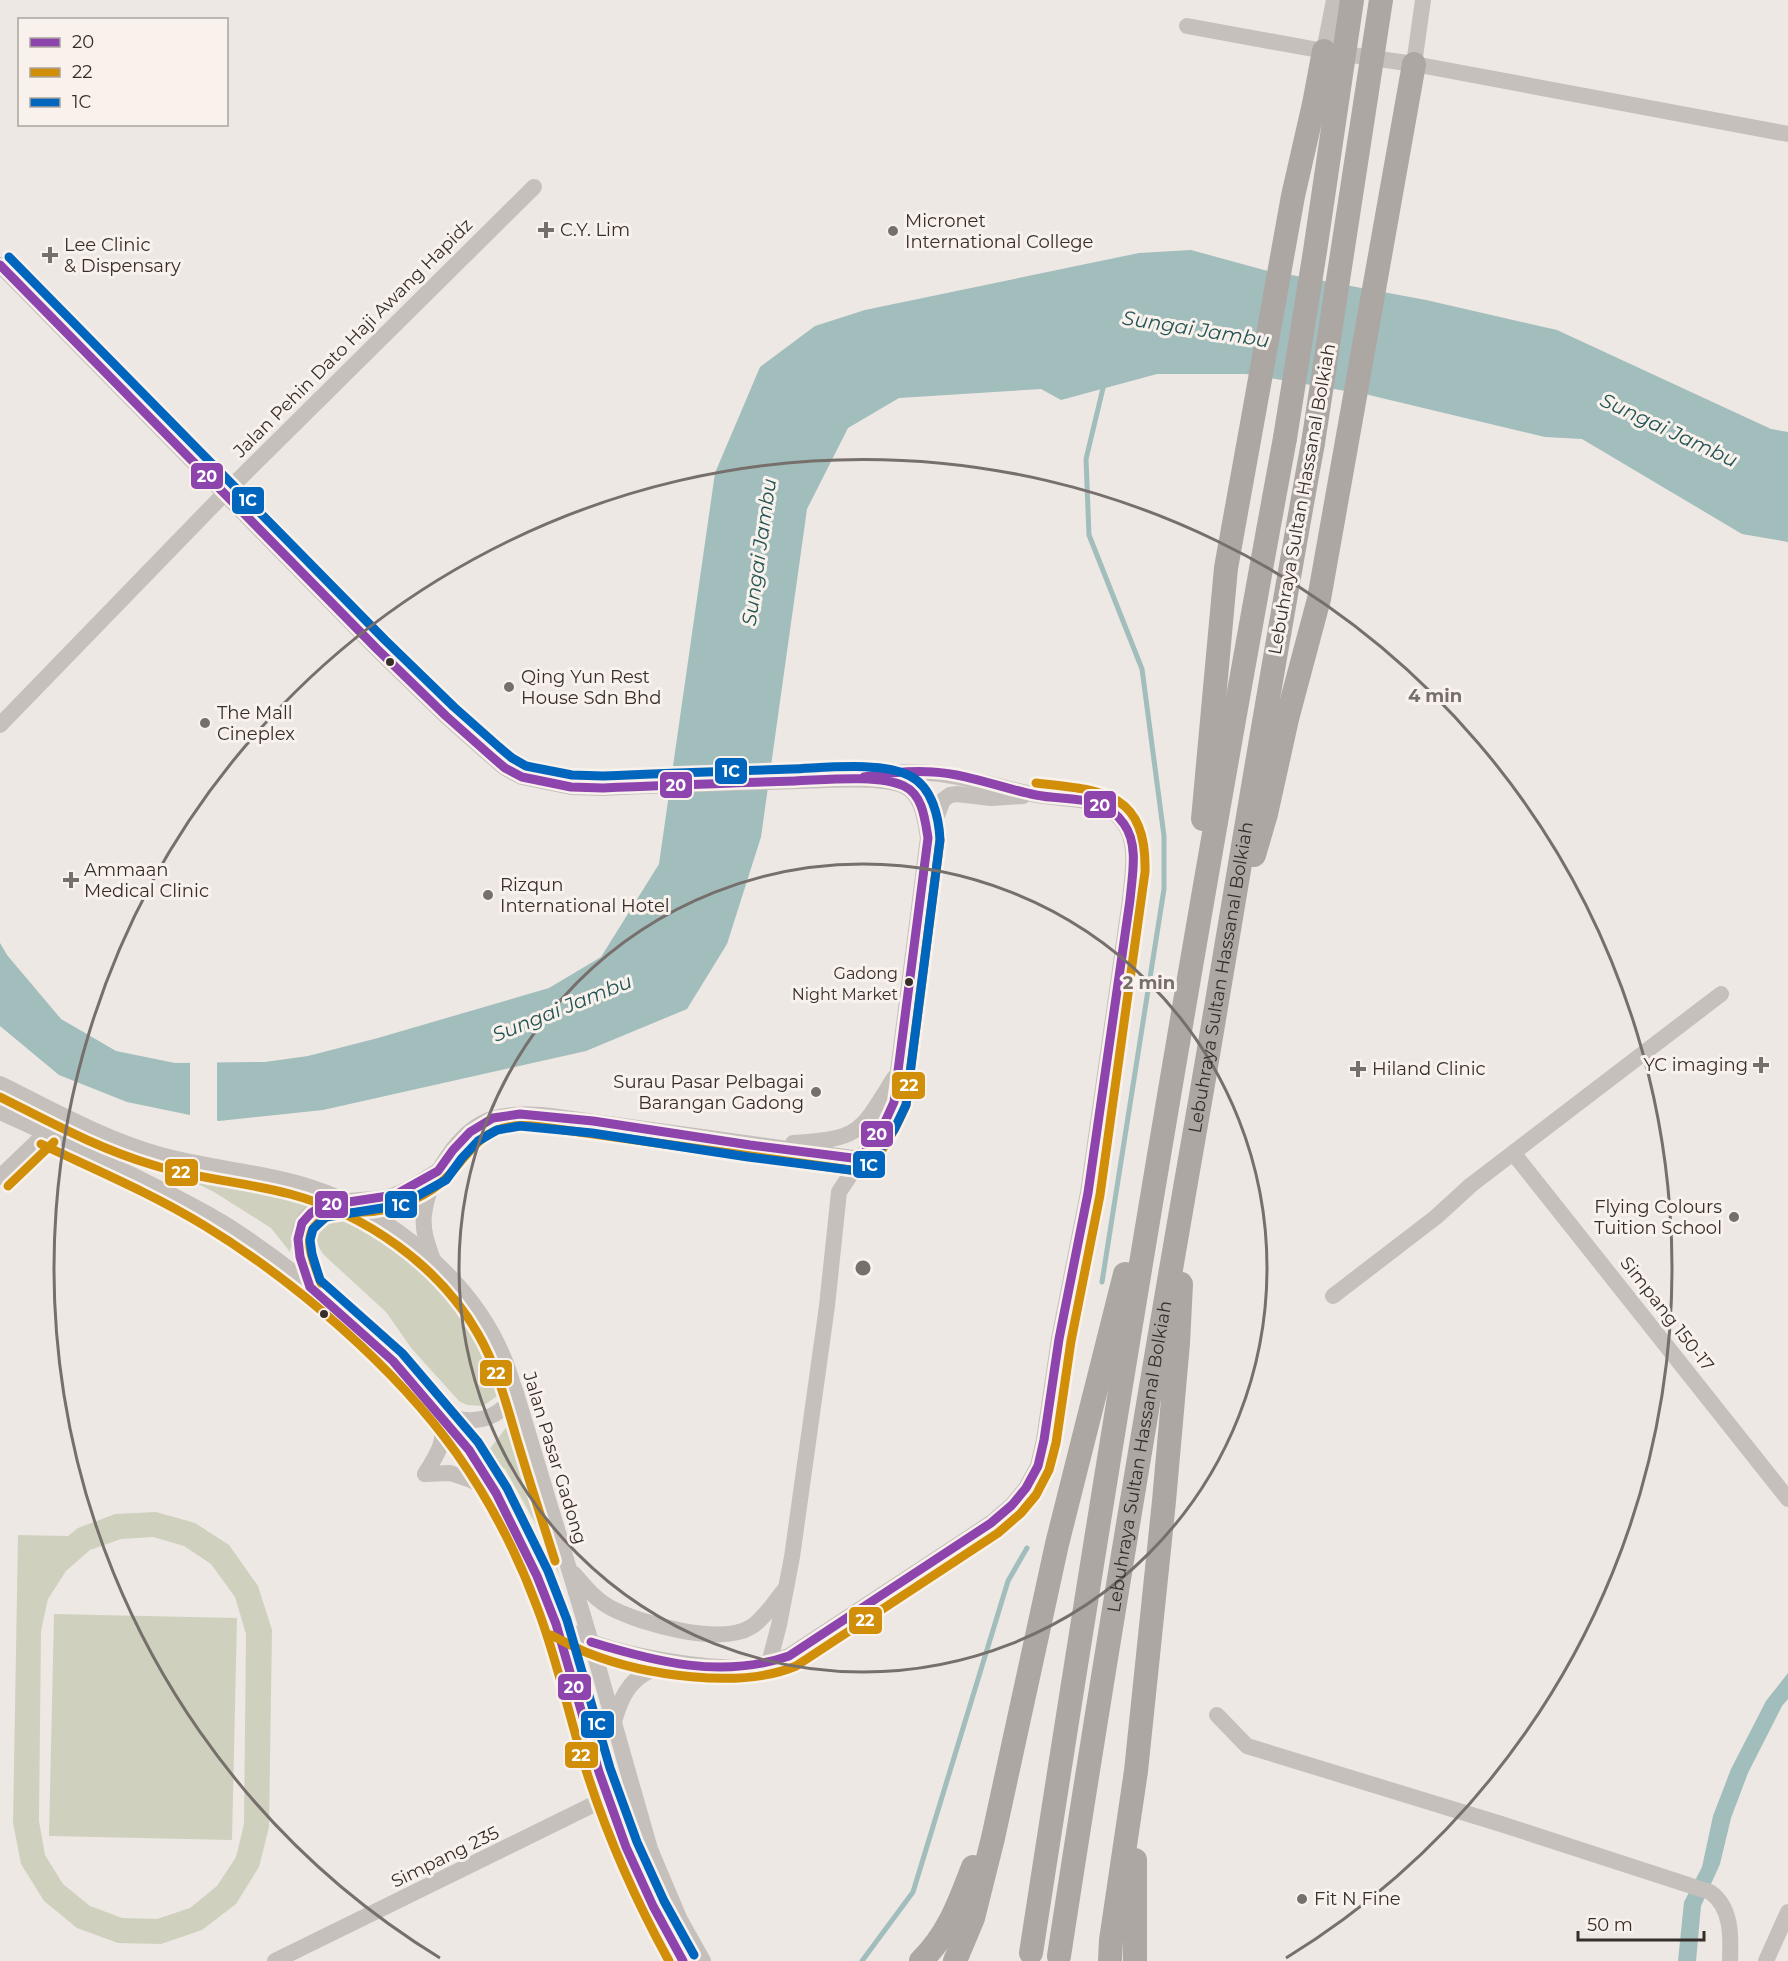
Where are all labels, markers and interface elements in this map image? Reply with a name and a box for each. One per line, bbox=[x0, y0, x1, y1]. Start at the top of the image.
legend bbox=[18, 18, 228, 126]
text: 20 bbox=[72, 31, 94, 53]
text: 22 bbox=[72, 61, 92, 83]
text: 1C bbox=[72, 91, 91, 113]
place label: Micronet International College bbox=[905, 210, 1094, 253]
street label: Jalan Pehin Dato Haji Awang Hapidz bbox=[228, 214, 477, 463]
place label: C.Y. Lim bbox=[560, 219, 630, 241]
marker: C.Y. Lim bbox=[537, 221, 555, 239]
marker: Micronet International College bbox=[886, 224, 900, 238]
place label: Lee Clinic & Dispensary bbox=[64, 234, 181, 277]
marker: Lee Clinic & Dispensary bbox=[41, 246, 59, 264]
water label: Sungai Jambu bbox=[1121, 306, 1271, 352]
street label: Lebuhraya Sultan Hassanal Bolkiah bbox=[1264, 342, 1340, 656]
water label: Sungai Jambu bbox=[1597, 388, 1741, 472]
line badge: 20 bbox=[190, 462, 224, 490]
text: 20 bbox=[197, 467, 217, 486]
water label: Sungai Jambu bbox=[737, 477, 781, 627]
line badge: 1C bbox=[231, 486, 265, 515]
text: 1C bbox=[239, 491, 257, 510]
unlabelled marker bbox=[384, 656, 396, 668]
place label: Qing Yun Rest House Sdn Bhd bbox=[521, 666, 662, 709]
marker: Qing Yun Rest House Sdn Bhd bbox=[502, 680, 516, 694]
text: 4 min bbox=[1408, 685, 1462, 707]
place label: The Mall Cineplex bbox=[217, 702, 295, 745]
marker: The Mall Cineplex bbox=[198, 716, 212, 730]
line badge: 1C bbox=[714, 757, 748, 785]
text: 1C bbox=[722, 762, 740, 781]
line badge: 20 bbox=[659, 771, 693, 799]
text: 20 bbox=[666, 776, 686, 795]
line badge: 20 bbox=[1083, 790, 1117, 819]
text: 20 bbox=[1090, 796, 1110, 815]
street label: Lebuhraya Sultan Hassanal Bolkiah bbox=[1184, 820, 1258, 1135]
place label: Ammaan Medical Clinic bbox=[84, 859, 209, 902]
marker: Ammaan Medical Clinic bbox=[62, 871, 80, 889]
place label: Rizqun International Hotel bbox=[500, 874, 670, 917]
marker: Rizqun International Hotel bbox=[481, 888, 495, 902]
place label: Gadong Night Market bbox=[792, 964, 898, 1004]
water label: Sungai Jambu bbox=[489, 969, 635, 1047]
text: 2 min bbox=[1123, 972, 1175, 994]
marker: Gadong Night Market bbox=[903, 976, 915, 988]
place label: YC imaging bbox=[1643, 1054, 1748, 1076]
marker: YC imaging bbox=[1752, 1056, 1770, 1074]
place label: Hiland Clinic bbox=[1372, 1058, 1486, 1080]
marker: Hiland Clinic bbox=[1349, 1060, 1367, 1078]
place label: Surau Pasar Pelbagai Barangan Gadong bbox=[613, 1071, 804, 1114]
line badge: 22 bbox=[891, 1071, 926, 1100]
text: 22 bbox=[900, 1076, 918, 1095]
marker: Surau Pasar Pelbagai Barangan Gadong bbox=[809, 1085, 823, 1099]
line badge: 20 bbox=[860, 1120, 894, 1148]
text: 20 bbox=[867, 1125, 887, 1144]
line badge: 1C bbox=[852, 1150, 886, 1179]
text: 1C bbox=[860, 1156, 878, 1175]
line badge: 22 bbox=[164, 1158, 199, 1187]
text: 22 bbox=[172, 1163, 190, 1182]
line badge: 20 bbox=[314, 1190, 349, 1219]
line badge: 1C bbox=[384, 1190, 418, 1219]
text: 20 bbox=[322, 1195, 342, 1214]
text: 1C bbox=[392, 1196, 410, 1215]
place label: Flying Colours Tuition School bbox=[1594, 1196, 1722, 1239]
marker: Flying Colours Tuition School bbox=[1727, 1210, 1741, 1224]
street label: Simpang 150-17 bbox=[1615, 1252, 1719, 1376]
centre of rings bbox=[853, 1258, 873, 1278]
street label: Lebuhraya Sultan Hassanal Bolkiah bbox=[1103, 1299, 1176, 1614]
unlabelled marker bbox=[318, 1308, 330, 1320]
line badge: 22 bbox=[479, 1359, 513, 1387]
text: 22 bbox=[487, 1364, 505, 1383]
street label: Jalan Pasar Gadong bbox=[518, 1368, 592, 1547]
line badge: 22 bbox=[848, 1606, 883, 1635]
text: 22 bbox=[856, 1611, 874, 1630]
line badge: 20 bbox=[557, 1673, 592, 1701]
text: 20 bbox=[564, 1678, 584, 1697]
line badge: 1C bbox=[580, 1710, 615, 1739]
text: 1C bbox=[588, 1715, 606, 1734]
line badge: 22 bbox=[564, 1741, 599, 1769]
text: 22 bbox=[572, 1746, 590, 1765]
street label: Simpang 235 bbox=[387, 1821, 503, 1893]
place label: Fit N Fine bbox=[1314, 1888, 1401, 1910]
marker: Fit N Fine bbox=[1295, 1892, 1309, 1906]
scale bar bbox=[1578, 1904, 1704, 1942]
text: 50 m bbox=[1587, 1914, 1633, 1936]

